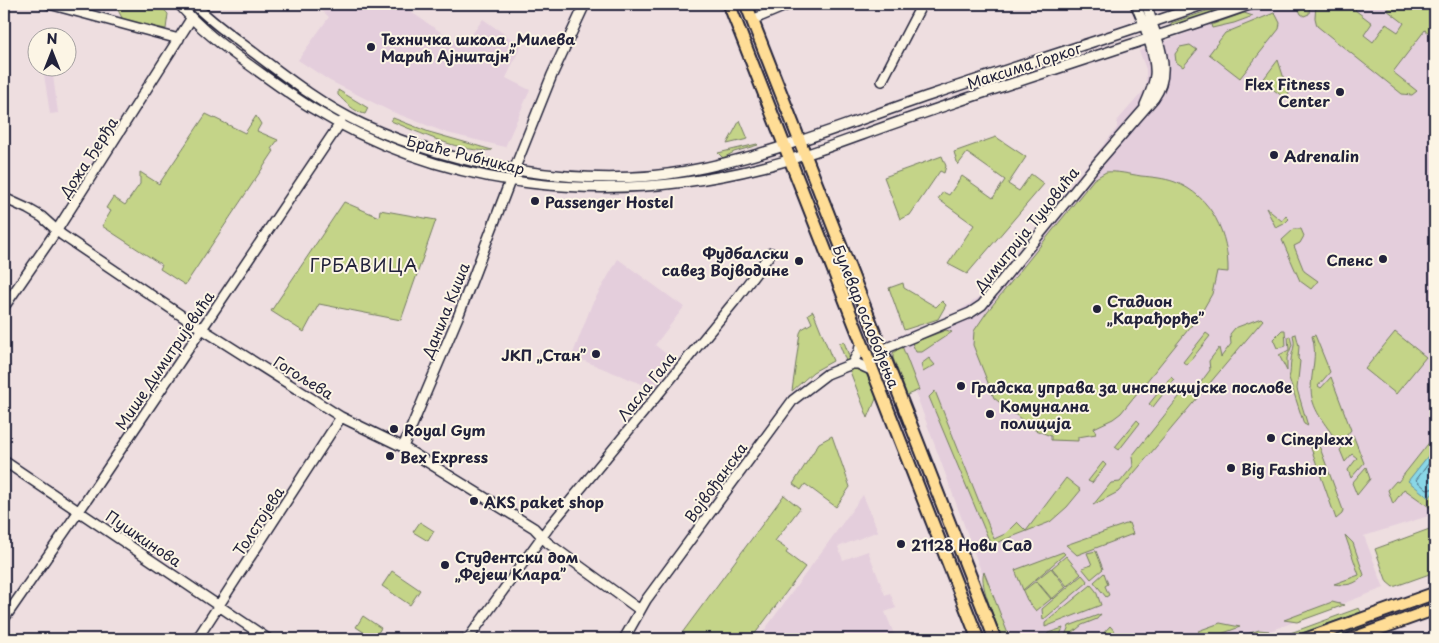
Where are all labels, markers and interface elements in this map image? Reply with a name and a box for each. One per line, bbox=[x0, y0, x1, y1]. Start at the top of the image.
place label: Техничка школа „Милева Марић Ајнштајн” bbox=[381, 27, 576, 67]
north arrow bbox=[28, 28, 78, 78]
text: N bbox=[46, 28, 58, 49]
street label: Максима Горког bbox=[964, 36, 1085, 94]
marker: Техничка школа „Милева Марић Ајнштајн” bbox=[365, 41, 377, 53]
place label: Flex Fitness Center bbox=[1244, 72, 1330, 112]
marker: Flex Fitness Center bbox=[1334, 86, 1346, 98]
street label: Дожа Ђерђа bbox=[53, 111, 123, 203]
street label: Браће Рибникар bbox=[405, 128, 527, 180]
place label: Adrenalin bbox=[1284, 144, 1359, 167]
marker: Adrenalin bbox=[1268, 149, 1280, 161]
street label: Димитрија Туцовића bbox=[968, 161, 1084, 297]
place label: Passenger Hostel bbox=[545, 190, 673, 213]
marker: Passenger Hostel bbox=[529, 195, 541, 207]
place label: Фудбалски савез Војводине bbox=[662, 241, 789, 281]
street label: Булевар ослобођења bbox=[828, 241, 907, 392]
place label: Спенс bbox=[1326, 248, 1373, 271]
district label: ГРБАВИЦА bbox=[309, 251, 419, 278]
marker: Спенс bbox=[1377, 253, 1389, 265]
marker: Фудбалски савез Војводине bbox=[793, 255, 805, 267]
street label: Данила Киша bbox=[415, 258, 475, 362]
street label: Мише Димитријевића bbox=[109, 285, 220, 434]
place label: Стадион „Карађорђе” bbox=[1107, 289, 1204, 329]
marker: Стадион „Карађорђе” bbox=[1091, 303, 1103, 315]
place label: ЈКП „Стан” bbox=[501, 343, 586, 366]
street label: Ласла Гала bbox=[611, 346, 681, 425]
marker: ЈКП „Стан” bbox=[590, 348, 602, 360]
street label: Гогољева bbox=[269, 349, 339, 405]
place label: Градска управа за инспекцијске послове bbox=[971, 375, 1292, 398]
marker: Градска управа за инспекцијске послове bbox=[955, 380, 967, 392]
place label: Комунална полиција bbox=[1000, 394, 1089, 434]
marker: Комунална полиција bbox=[984, 408, 996, 420]
place label: Royal Gym bbox=[404, 418, 486, 441]
marker: Royal Gym bbox=[388, 423, 400, 435]
place label: Cineplexx bbox=[1281, 427, 1353, 450]
marker: Cineplexx bbox=[1265, 432, 1277, 444]
street label: Војвођанска bbox=[678, 437, 752, 527]
place label: Bex Express bbox=[400, 445, 488, 468]
marker: Bex Express bbox=[384, 450, 396, 462]
place label: Big Fashion bbox=[1241, 457, 1327, 480]
marker: Big Fashion bbox=[1225, 462, 1237, 474]
street label: Толстојева bbox=[227, 481, 289, 560]
place label: AKS paket shop bbox=[484, 490, 604, 513]
marker: AKS paket shop bbox=[468, 495, 480, 507]
street label: Пушкинова bbox=[102, 504, 187, 572]
place label: 21128 Нови Сад bbox=[911, 533, 1032, 556]
marker: 21128 Нови Сад bbox=[895, 538, 907, 550]
place label: Студентски дом „Фејеш Клара” bbox=[455, 545, 579, 585]
marker: Студентски дом „Фејеш Клара” bbox=[439, 559, 451, 571]

